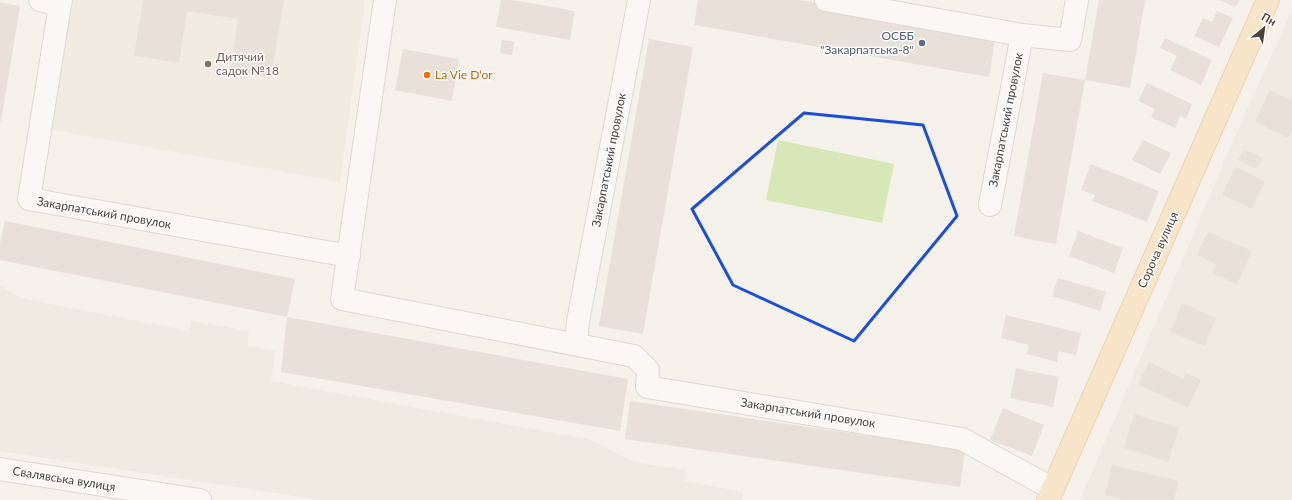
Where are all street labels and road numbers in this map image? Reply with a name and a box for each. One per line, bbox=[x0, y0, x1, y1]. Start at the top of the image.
street label: Закарпатський провулок bbox=[985, 51, 1026, 188]
street label: Закарпатський провулок bbox=[588, 91, 629, 228]
street label: Закарпатський провулок bbox=[36, 193, 173, 232]
street label: Сороча вулиця bbox=[1134, 209, 1181, 290]
street label: Закарпатський провулок bbox=[740, 394, 877, 431]
street label: Свалявська вулиця bbox=[12, 463, 117, 494]

